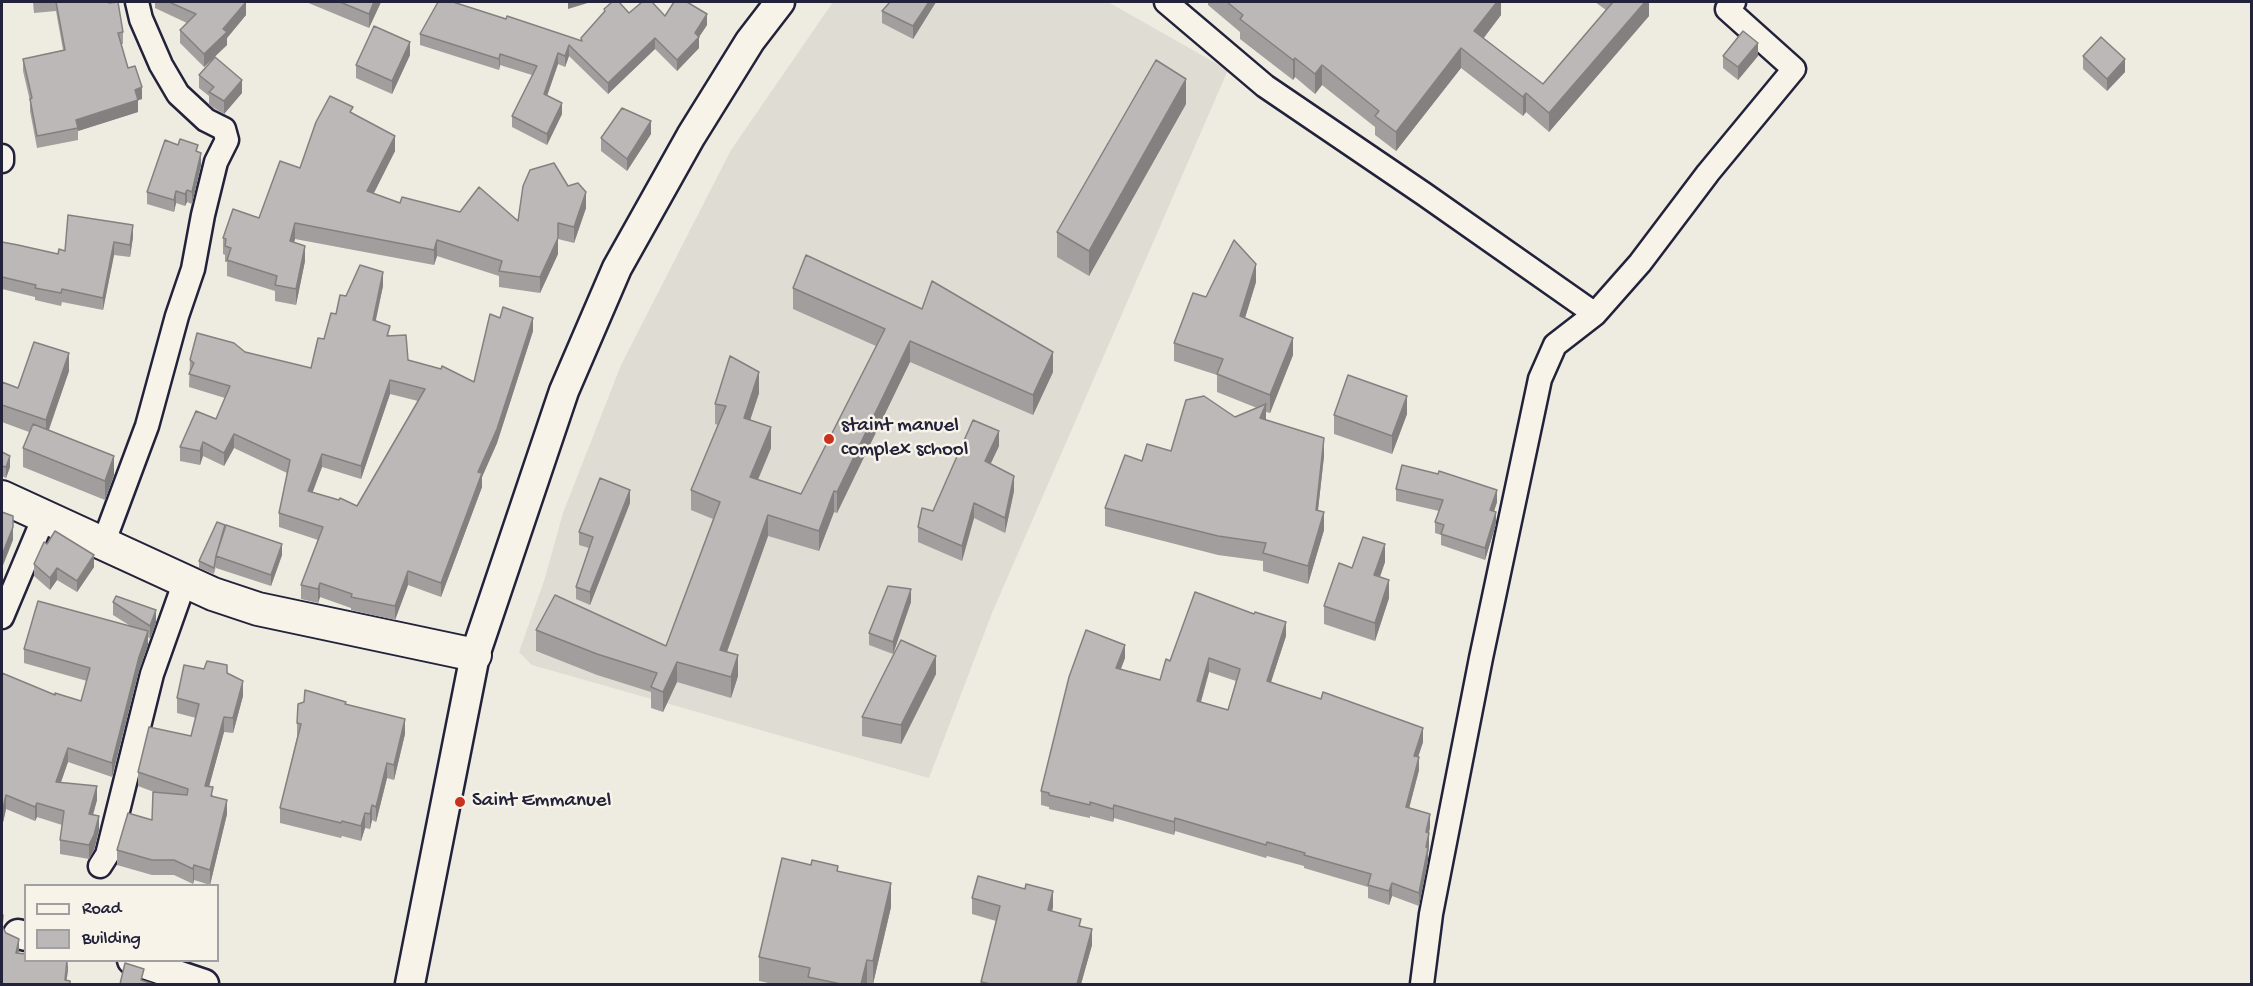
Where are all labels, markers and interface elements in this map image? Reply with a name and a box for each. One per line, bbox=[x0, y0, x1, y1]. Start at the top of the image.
place label: staint manuel complex school bbox=[841, 414, 968, 464]
marker: staint manuel complex school bbox=[822, 432, 836, 446]
place label: Saint Emmanuel bbox=[472, 789, 611, 815]
marker: Saint Emmanuel bbox=[453, 795, 467, 809]
legend bbox=[24, 884, 219, 962]
text: Road bbox=[82, 899, 121, 920]
text: Building bbox=[82, 929, 141, 950]

